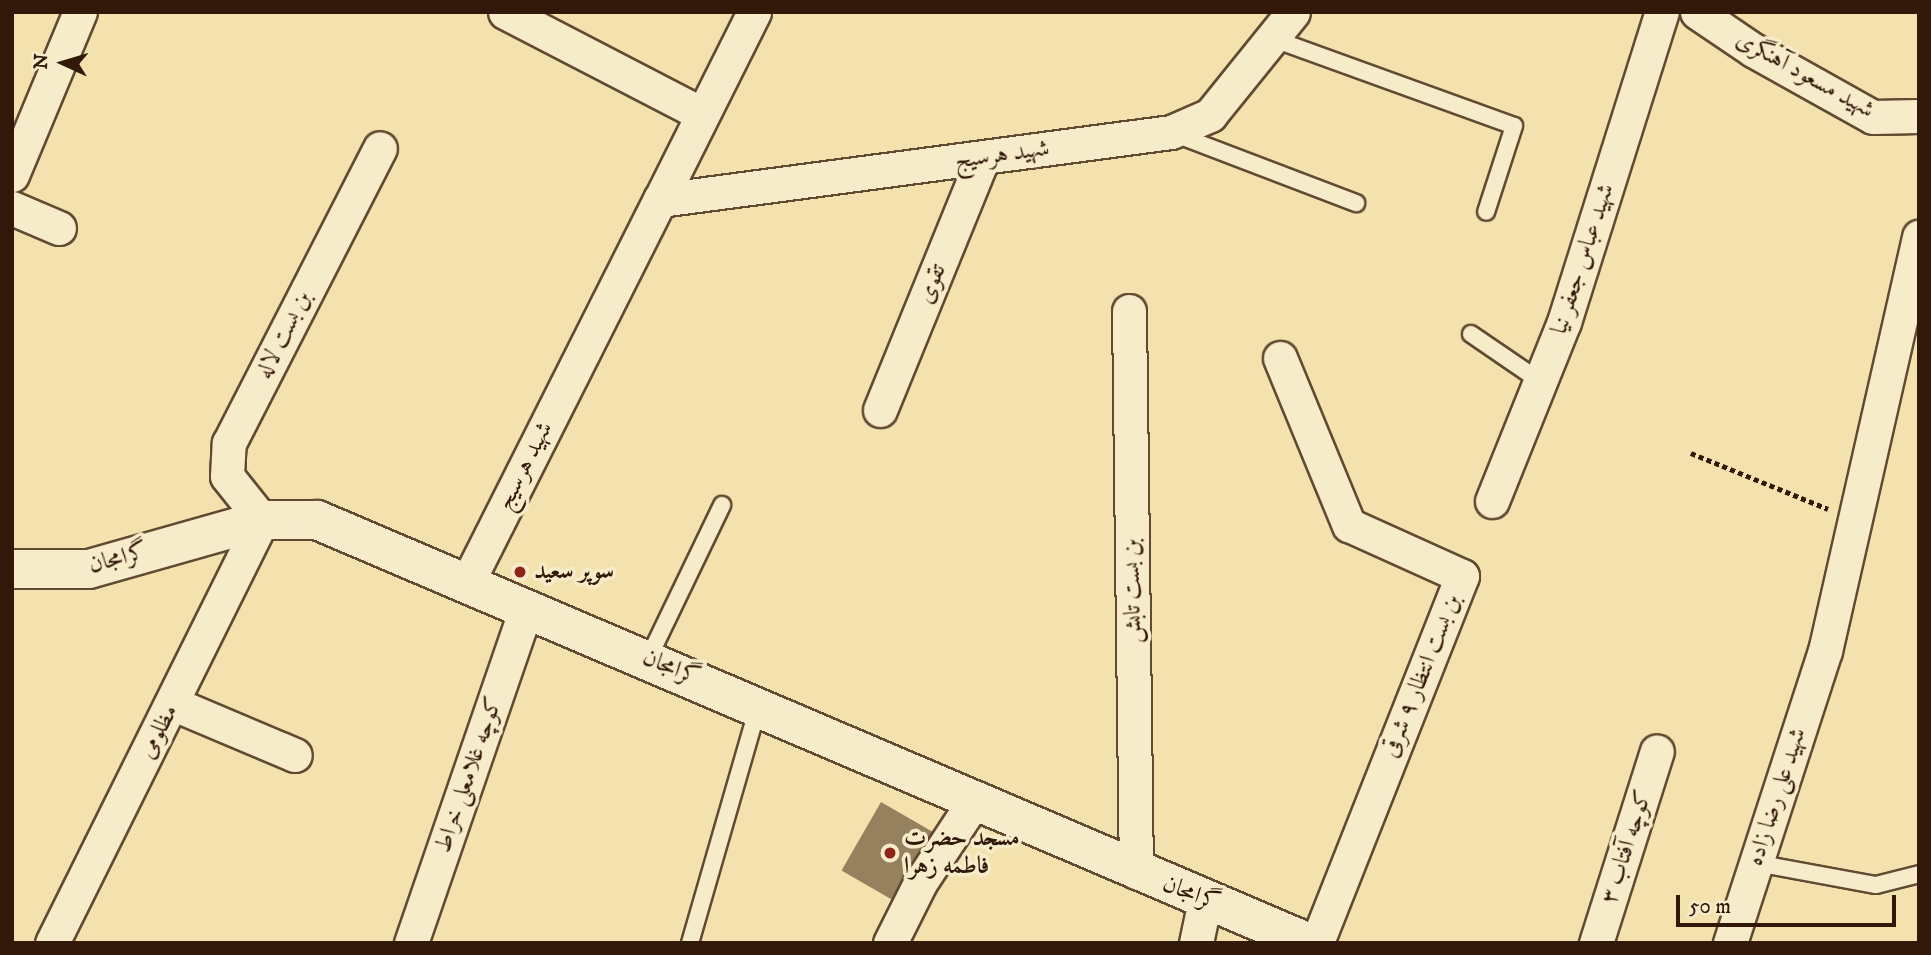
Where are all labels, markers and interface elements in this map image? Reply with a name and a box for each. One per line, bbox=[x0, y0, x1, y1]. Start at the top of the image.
street label: شهید مسعود آهنگری bbox=[1731, 25, 1879, 125]
north arrow bbox=[28, 28, 98, 98]
text: N bbox=[30, 53, 54, 70]
street label: شهید هرسیج bbox=[953, 134, 1051, 176]
street label: شهید عباس جعفر نیا bbox=[1545, 180, 1621, 338]
street label: تقوی bbox=[911, 260, 953, 308]
street label: بن بست لاله bbox=[250, 286, 318, 384]
street label: شهید هرسیج bbox=[490, 417, 560, 515]
street label: گرامجان bbox=[86, 538, 150, 580]
street label: بن بست تابش bbox=[1118, 538, 1148, 644]
place label: سوپر سعید bbox=[534, 558, 614, 586]
marker: سوپر سعید bbox=[512, 564, 528, 580]
street label: بن بست انتظار ۹ شرقی bbox=[1376, 590, 1468, 762]
street label: گرامجان bbox=[638, 643, 704, 693]
street label: کوچه غلامعلی خراط bbox=[429, 693, 509, 857]
street label: مظلومی bbox=[133, 700, 185, 764]
street label: شهید علی رضا زاده bbox=[1741, 724, 1813, 870]
street label: کوچه آفتاب ۳ bbox=[1595, 786, 1659, 908]
place label: مسجد حضرت فاطمه زهرا bbox=[904, 825, 1020, 881]
marker: مسجد حضرت فاطمه زهرا bbox=[882, 845, 898, 861]
street label: گرامجان bbox=[1158, 870, 1224, 918]
scale bar bbox=[1679, 881, 1899, 925]
text: 50 m bbox=[1689, 894, 1731, 920]

